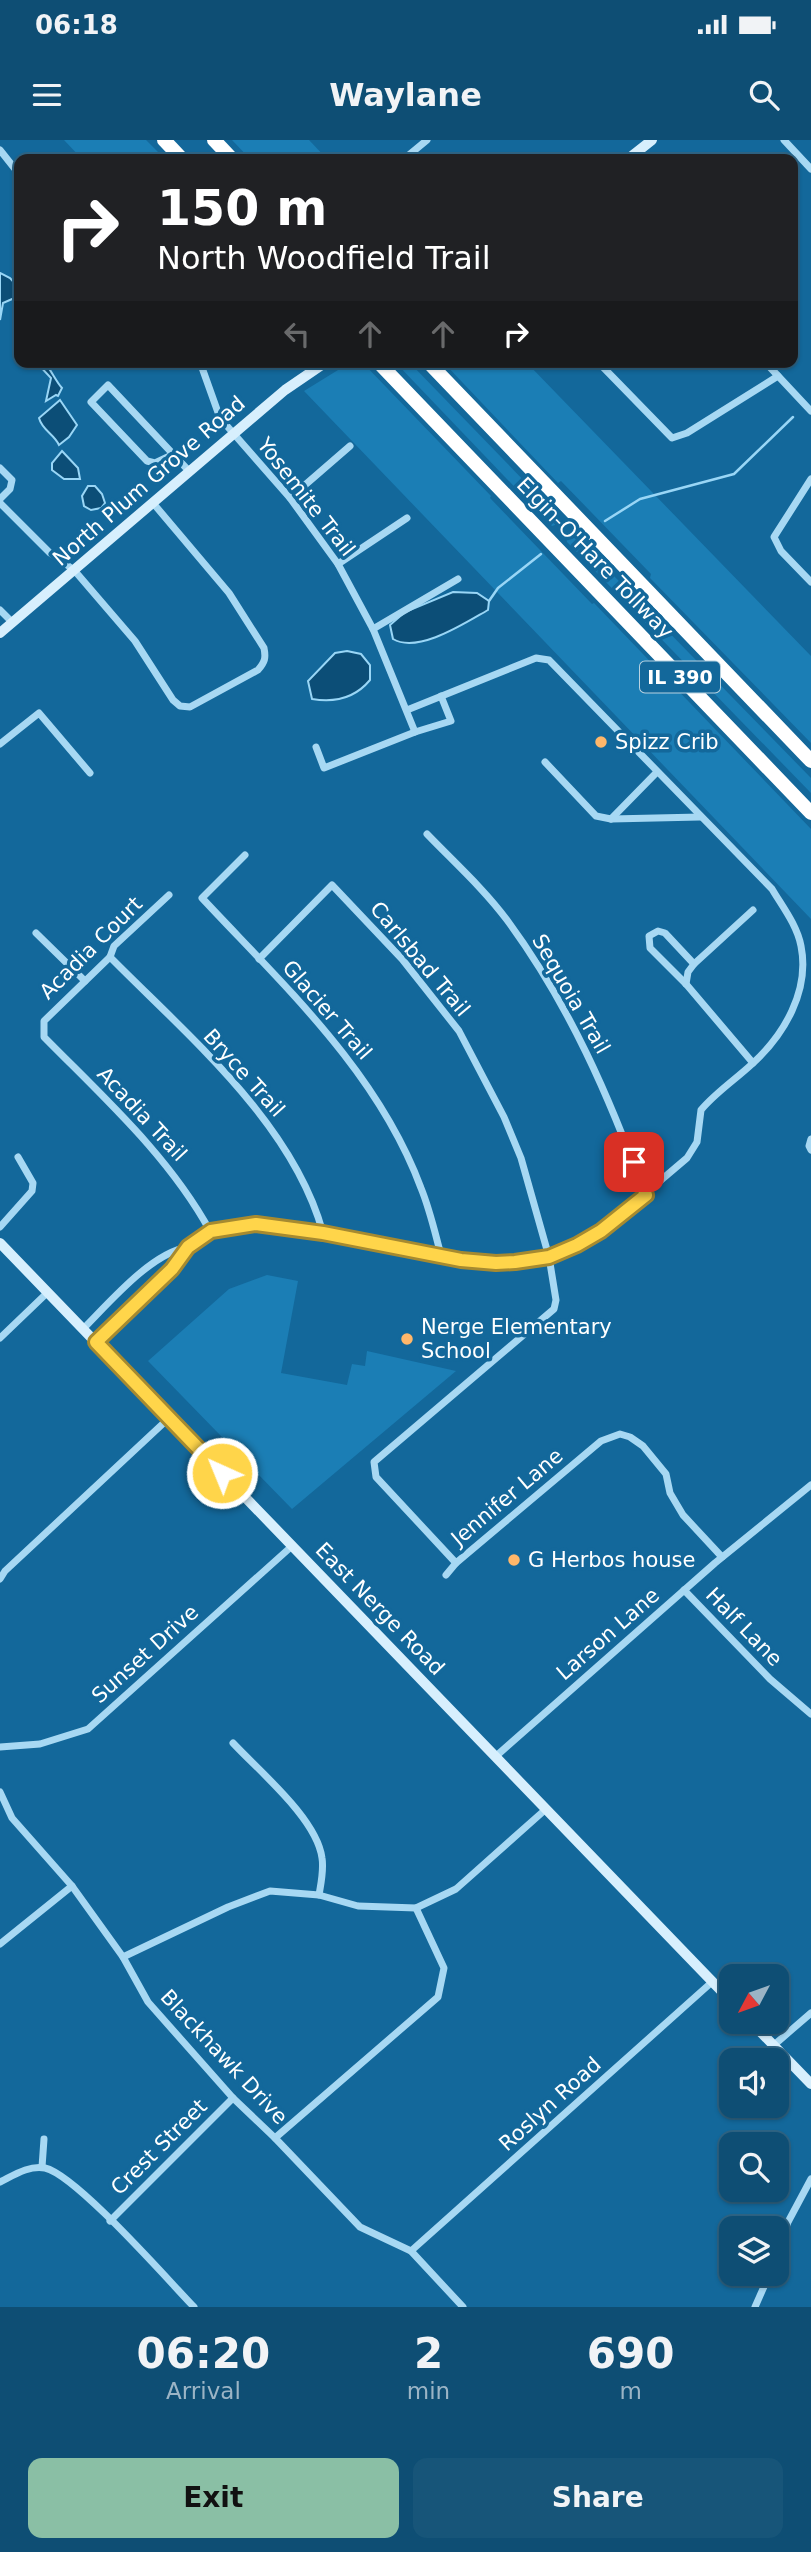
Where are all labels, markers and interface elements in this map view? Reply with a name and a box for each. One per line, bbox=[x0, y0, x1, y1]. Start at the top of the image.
text: 06:18 bbox=[35, 10, 118, 40]
icon: menu bbox=[28, 76, 66, 114]
text: Waylane bbox=[329, 76, 482, 114]
icon: search bbox=[745, 76, 783, 114]
text: 150 m bbox=[157, 180, 327, 237]
icon: right bbox=[42, 182, 133, 273]
text: North Woodfield Trail bbox=[157, 239, 491, 277]
icon: left bbox=[278, 315, 316, 353]
icon: ahead bbox=[351, 315, 389, 353]
icon: ahead bbox=[424, 315, 462, 353]
icon: right bbox=[497, 315, 535, 353]
street label: North Plum Grove Road bbox=[48, 391, 250, 571]
street label: Yosemite Trail bbox=[252, 432, 360, 561]
street label: Elgin-O'Hare Tollway bbox=[512, 472, 678, 644]
road number: IL 390 bbox=[640, 662, 720, 692]
place label: Spizz Crib bbox=[615, 730, 719, 754]
marker: Spizz Crib bbox=[593, 734, 609, 750]
street label: Acadia Court bbox=[35, 892, 147, 1004]
street label: Carlsbad Trail bbox=[365, 897, 475, 1021]
street label: Sequoia Trail bbox=[527, 930, 615, 1058]
street label: Glacier Trail bbox=[277, 956, 377, 1064]
street label: Bryce Trail bbox=[198, 1024, 290, 1122]
street label: Acadia Trail bbox=[92, 1062, 192, 1166]
pin bbox=[604, 1132, 664, 1192]
icon: arrive bbox=[615, 1143, 653, 1181]
place label: Nerge Elementary School bbox=[421, 1315, 612, 1363]
marker: Nerge Elementary School bbox=[399, 1331, 415, 1347]
position arrow bbox=[185, 1436, 259, 1510]
street label: Jennifer Lane bbox=[445, 1443, 568, 1552]
street label: East Nerge Road bbox=[311, 1538, 449, 1680]
place label: G Herbos house bbox=[528, 1548, 695, 1572]
marker: G Herbos house bbox=[506, 1552, 522, 1568]
street label: Larson Lane bbox=[552, 1583, 664, 1685]
street label: Half Lane bbox=[701, 1583, 787, 1671]
street label: Sunset Drive bbox=[87, 1600, 203, 1708]
north arrow bbox=[719, 1964, 789, 2034]
map controls bbox=[719, 1964, 789, 2286]
street label: Blackhawk Drive bbox=[156, 1985, 292, 2129]
button: sound bbox=[719, 2048, 789, 2118]
street label: Roslyn Road bbox=[494, 2052, 606, 2156]
street label: Crest Street bbox=[106, 2094, 212, 2200]
button: search bbox=[719, 2132, 789, 2202]
button: layers bbox=[719, 2216, 789, 2286]
text: 06:20 bbox=[137, 2329, 270, 2378]
text: 2 bbox=[414, 2329, 443, 2378]
text: 690 bbox=[587, 2329, 674, 2378]
text: Arrival bbox=[166, 2378, 241, 2404]
text: min bbox=[407, 2378, 450, 2404]
text: m bbox=[619, 2378, 642, 2404]
button: Exit bbox=[28, 2458, 399, 2538]
button: Share bbox=[413, 2458, 783, 2538]

